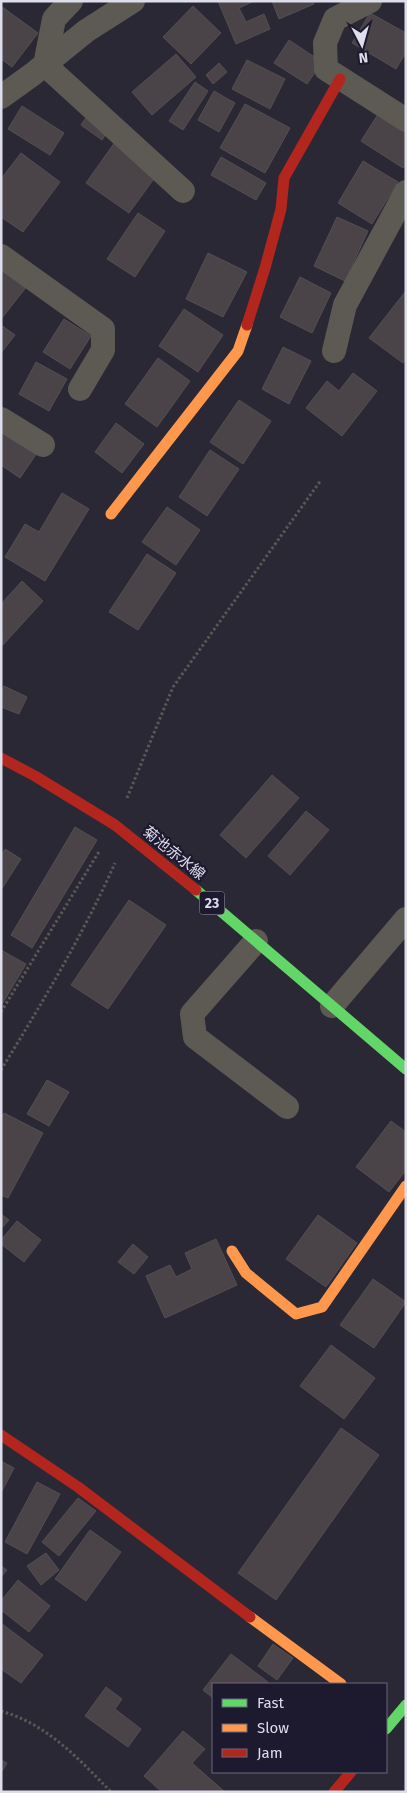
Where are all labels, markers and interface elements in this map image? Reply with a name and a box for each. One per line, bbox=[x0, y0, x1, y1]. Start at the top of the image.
north arrow bbox=[337, 20, 387, 70]
text: N bbox=[358, 48, 369, 66]
street label: 菊池赤水線 bbox=[139, 822, 209, 884]
road number: 23 bbox=[200, 891, 224, 914]
legend bbox=[212, 1683, 387, 1773]
text: Fast bbox=[257, 1694, 284, 1712]
text: Slow bbox=[257, 1719, 289, 1737]
text: Jam bbox=[257, 1744, 283, 1762]

